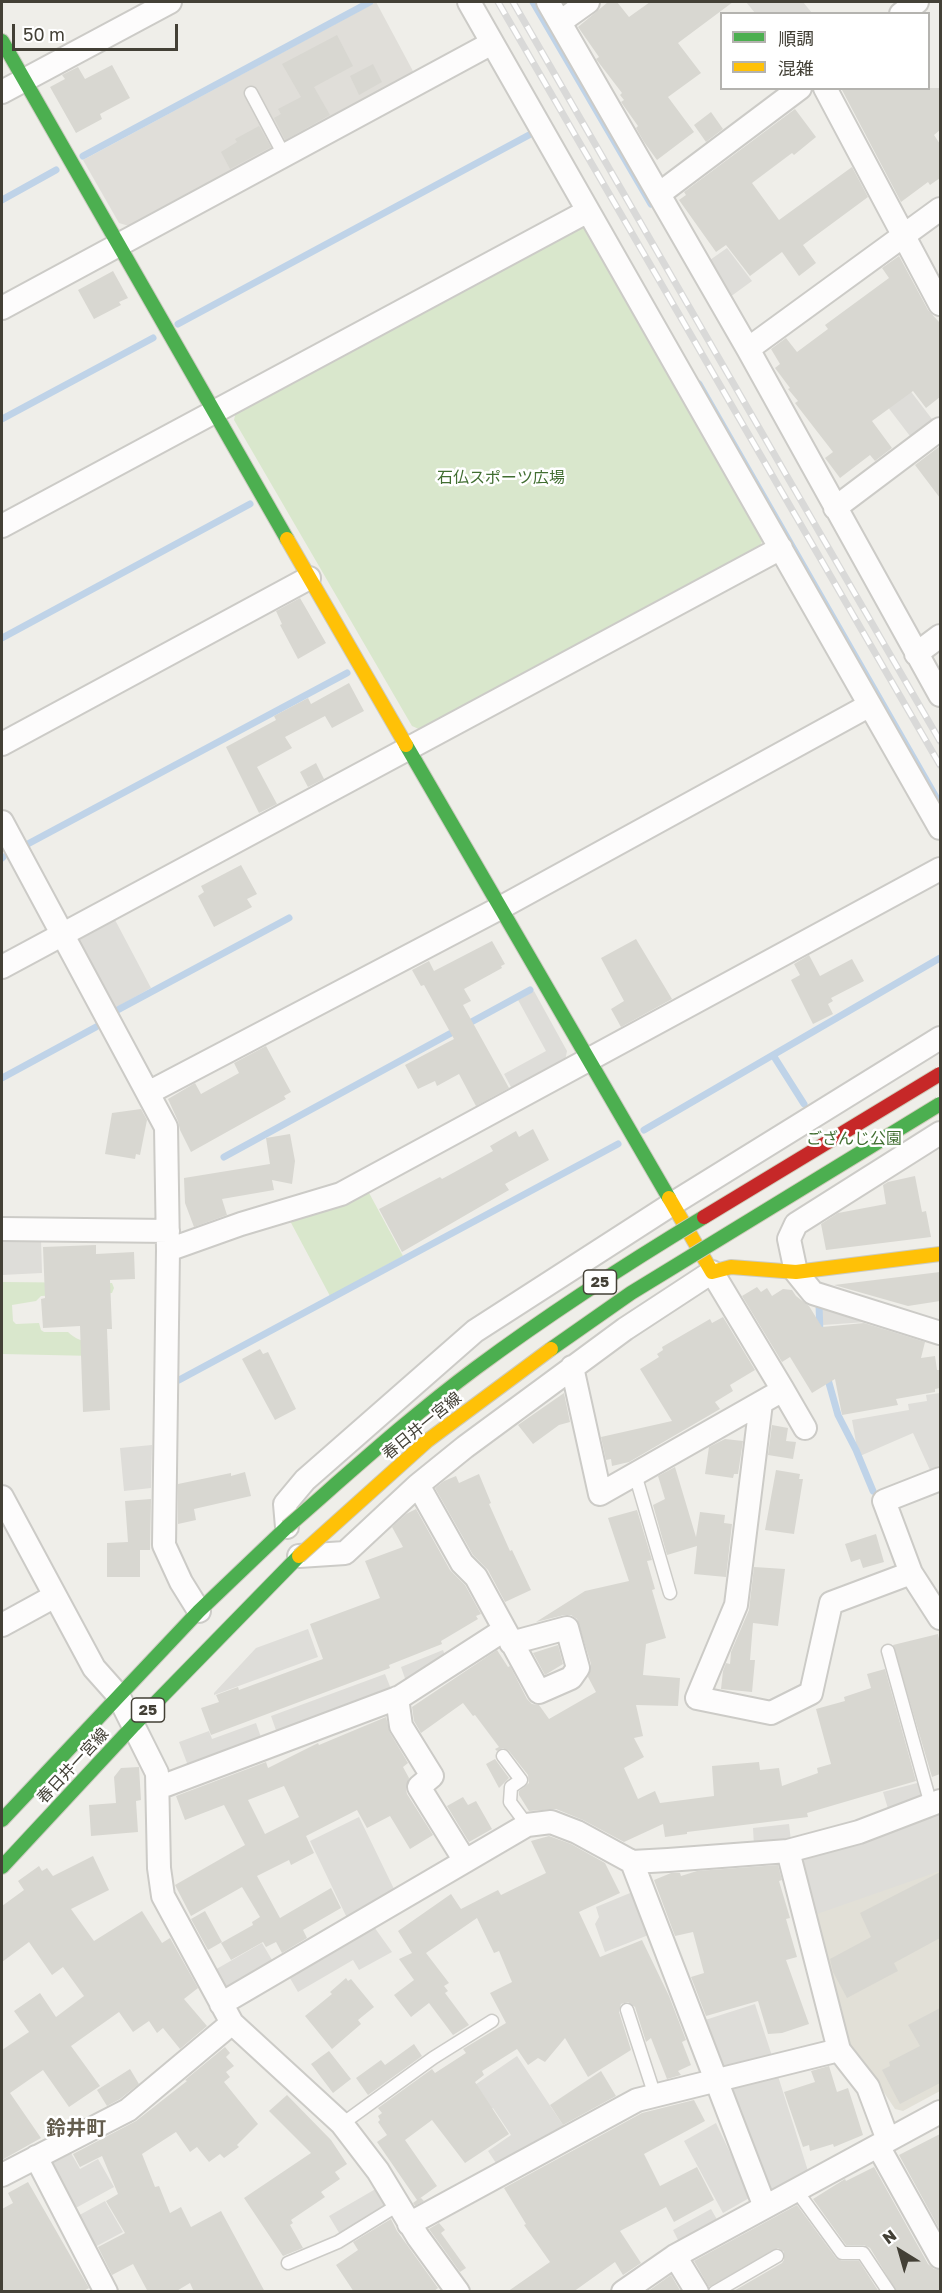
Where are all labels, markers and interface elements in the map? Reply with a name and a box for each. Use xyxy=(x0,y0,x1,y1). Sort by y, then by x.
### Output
scale bar xyxy=(15,12,182,50)
legend xyxy=(720,12,930,90)
text: 50 m xyxy=(23,23,65,45)
text: 順調 xyxy=(778,27,814,49)
text: 混雑 xyxy=(778,57,814,79)
park label: 石仏スポーツ広場 xyxy=(437,468,565,488)
park label: ござんじ公園 xyxy=(806,1129,902,1149)
road number: 25 xyxy=(584,1270,616,1294)
street label: 春日井一宮線 xyxy=(379,1388,465,1464)
road number: 25 xyxy=(132,1698,164,1722)
street label: 春日井一宮線 xyxy=(33,1724,113,1808)
district label: 鈴井町 xyxy=(46,2117,106,2141)
north arrow xyxy=(870,2221,930,2281)
text: N xyxy=(878,2225,900,2248)

